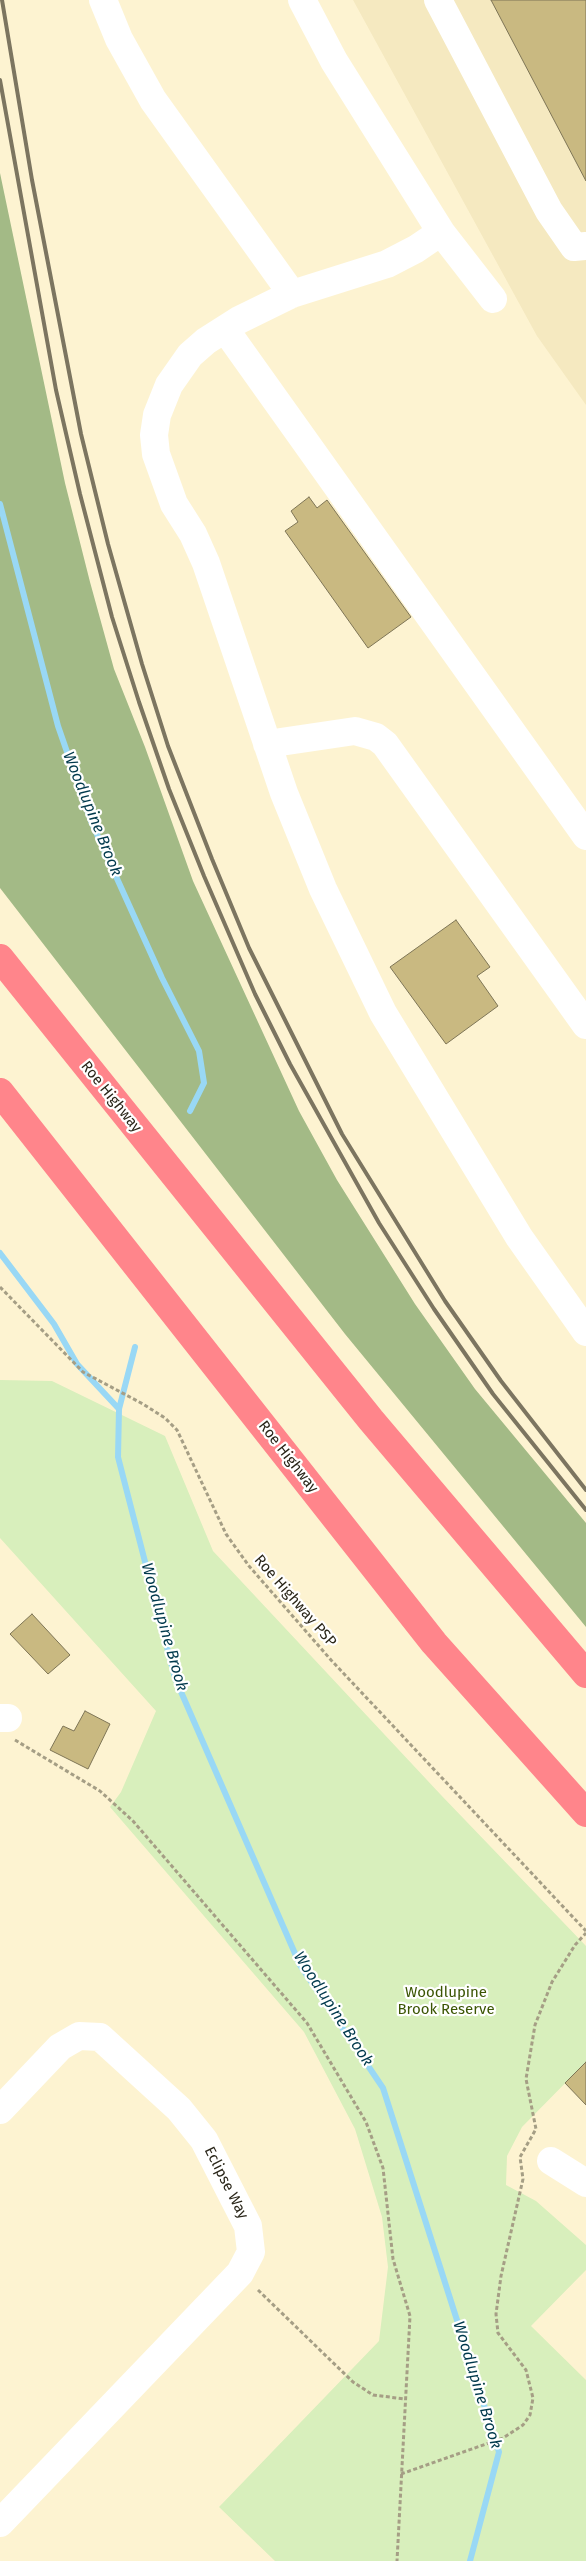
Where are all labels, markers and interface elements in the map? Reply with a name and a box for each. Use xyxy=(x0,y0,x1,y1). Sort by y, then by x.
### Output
water label: Woodlupine Brook xyxy=(58,749,126,879)
street label: Roe Highway xyxy=(77,1058,145,1136)
street label: Roe Highway xyxy=(254,1417,322,1497)
street label: Roe Highway PSP xyxy=(250,1551,340,1651)
water label: Woodlupine Brook xyxy=(137,1561,191,1693)
water label: Woodlupine Brook xyxy=(289,1948,377,2070)
park label: Woodlupine Brook Reserve xyxy=(397,1984,495,2019)
street label: Eclipse Way xyxy=(200,2144,252,2222)
water label: Woodlupine Brook xyxy=(448,2319,506,2451)

